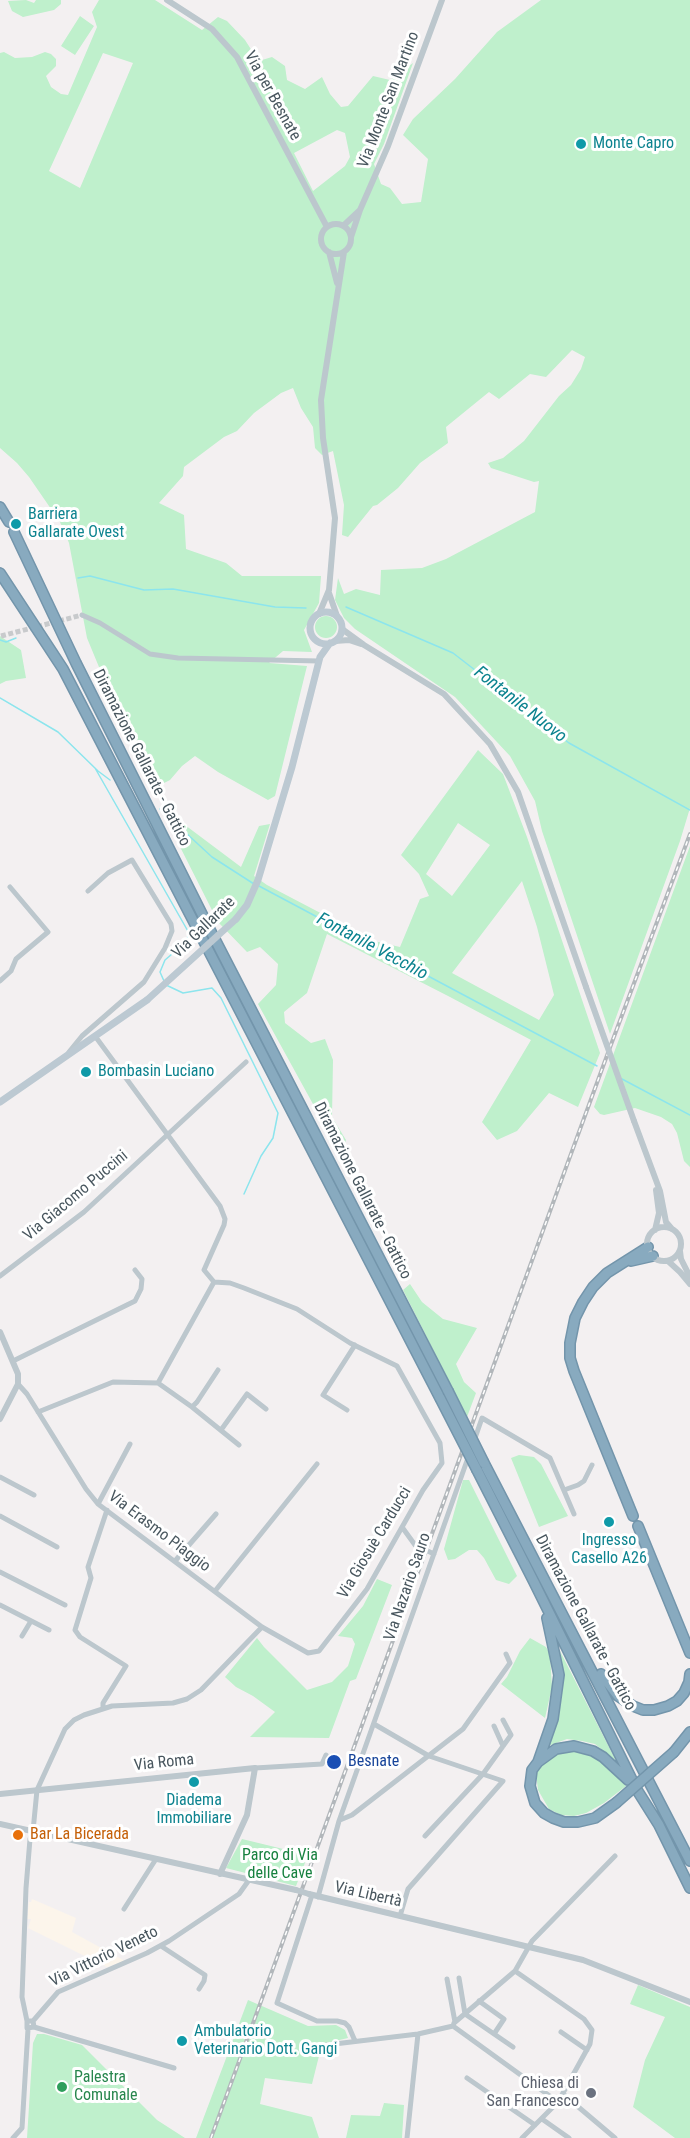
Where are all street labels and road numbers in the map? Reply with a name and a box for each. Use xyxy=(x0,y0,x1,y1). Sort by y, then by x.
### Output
street label: Via Monte San Martino xyxy=(354,29,424,171)
street label: Via per Besnate xyxy=(240,48,304,144)
street label: Diramazione Gallarate - Gattico xyxy=(88,666,194,850)
street label: Via Gallarate xyxy=(168,893,240,963)
street label: Diramazione Gallarate - Gattico xyxy=(309,1099,415,1283)
street label: Via Giacomo Puccini xyxy=(20,1147,132,1245)
street label: Via Giosuè Carducci xyxy=(334,1484,416,1602)
street label: Via Erasmo Piaggio xyxy=(104,1487,214,1577)
street label: Via Nazario Sauro xyxy=(381,1530,435,1644)
street label: Diramazione Gallarate - Gattico xyxy=(531,1532,639,1714)
street label: Via Roma xyxy=(133,1750,195,1776)
street label: Via Libertà xyxy=(333,1878,403,1912)
street label: Via Vittorio Veneto xyxy=(47,1922,161,1992)

